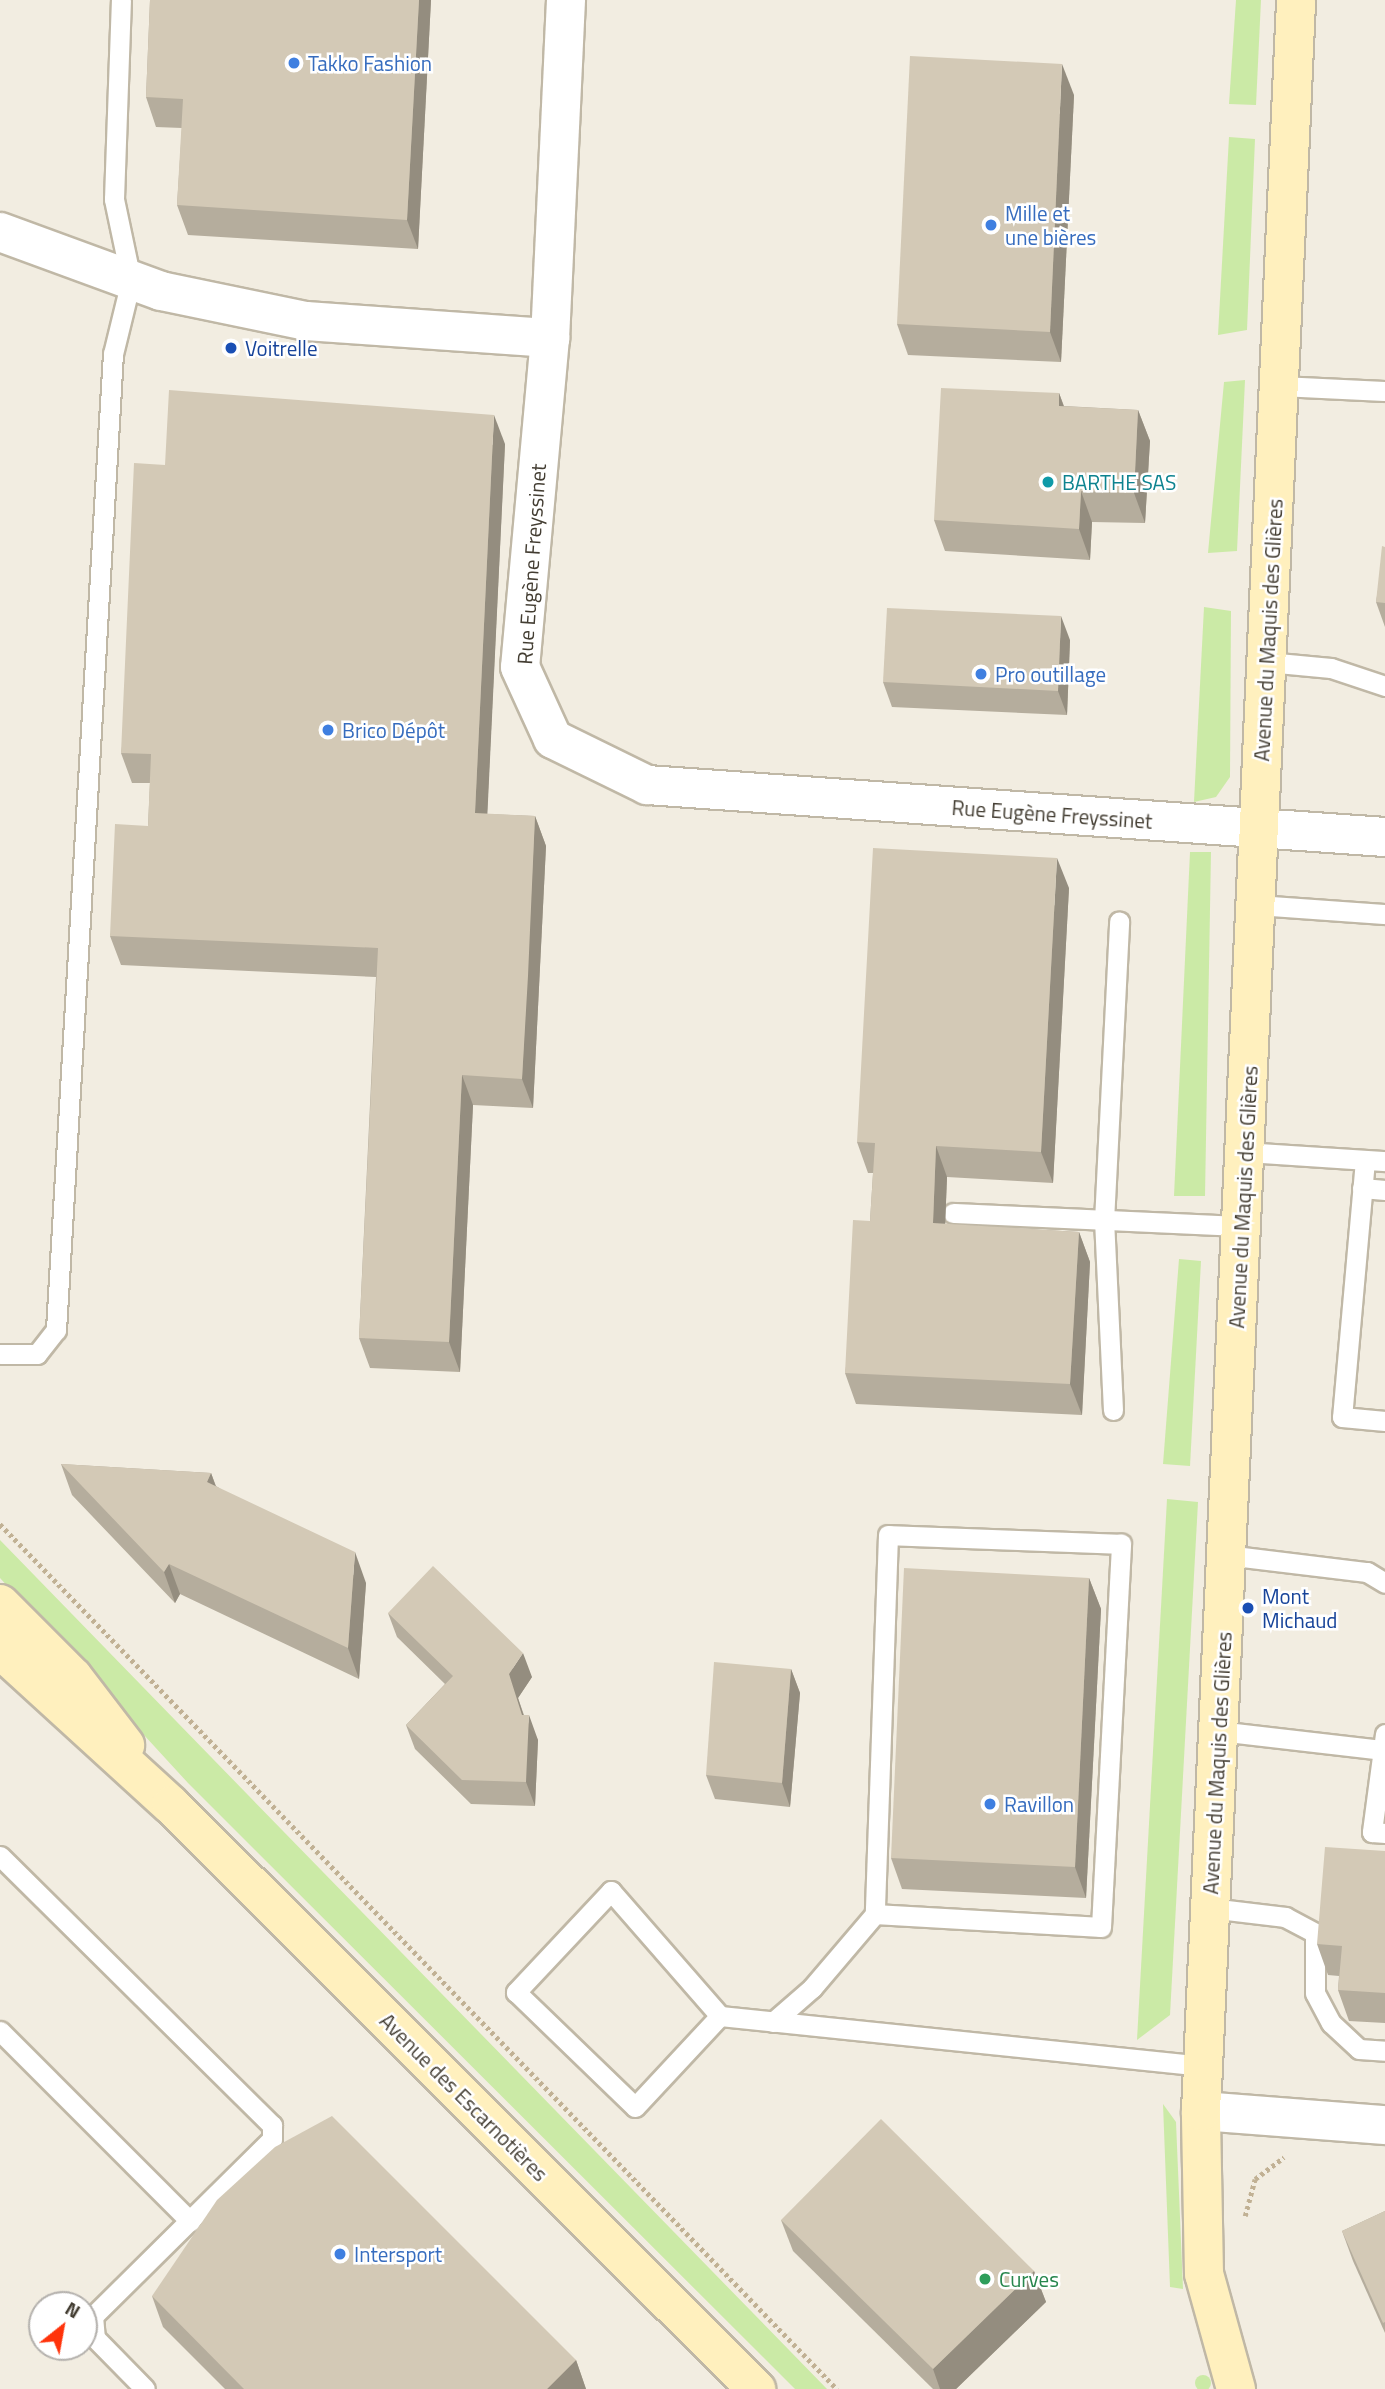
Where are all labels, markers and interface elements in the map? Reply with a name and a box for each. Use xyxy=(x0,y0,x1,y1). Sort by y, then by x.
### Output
place label: Takko Fashion xyxy=(308,50,432,76)
marker: Takko Fashion xyxy=(286,55,302,71)
place label: Mille et une bières xyxy=(1005,200,1096,250)
marker: Mille et une bières xyxy=(983,217,999,233)
place label: Voitrelle xyxy=(245,335,318,361)
marker: Voitrelle xyxy=(223,340,239,356)
street label: Rue Eugène Freyssinet xyxy=(511,463,551,665)
place label: BARTHE SAS xyxy=(1062,469,1176,495)
marker: BARTHE SAS xyxy=(1040,474,1056,490)
street label: Avenue du Maquis des Glières xyxy=(1249,498,1287,762)
place label: Pro outillage xyxy=(995,661,1106,687)
marker: Pro outillage xyxy=(973,666,989,682)
place label: Brico Dépôt xyxy=(342,717,445,743)
marker: Brico Dépôt xyxy=(320,722,336,738)
street label: Rue Eugène Freyssinet xyxy=(951,794,1153,834)
street label: Avenue du Maquis des Glières xyxy=(1224,1065,1262,1329)
place label: Mont Michaud xyxy=(1262,1583,1337,1633)
marker: Mont Michaud xyxy=(1240,1600,1256,1616)
street label: Avenue du Maquis des Glières xyxy=(1198,1631,1236,1895)
place label: Ravillon xyxy=(1004,1791,1074,1817)
marker: Ravillon xyxy=(982,1796,998,1812)
street label: Avenue des Escarnotières xyxy=(375,2008,553,2186)
place label: Intersport xyxy=(354,2241,442,2267)
marker: Intersport xyxy=(332,2246,348,2262)
place label: Curves xyxy=(999,2266,1059,2292)
marker: Curves xyxy=(977,2271,993,2287)
north arrow xyxy=(28,2291,98,2361)
text: N xyxy=(60,2293,86,2325)

